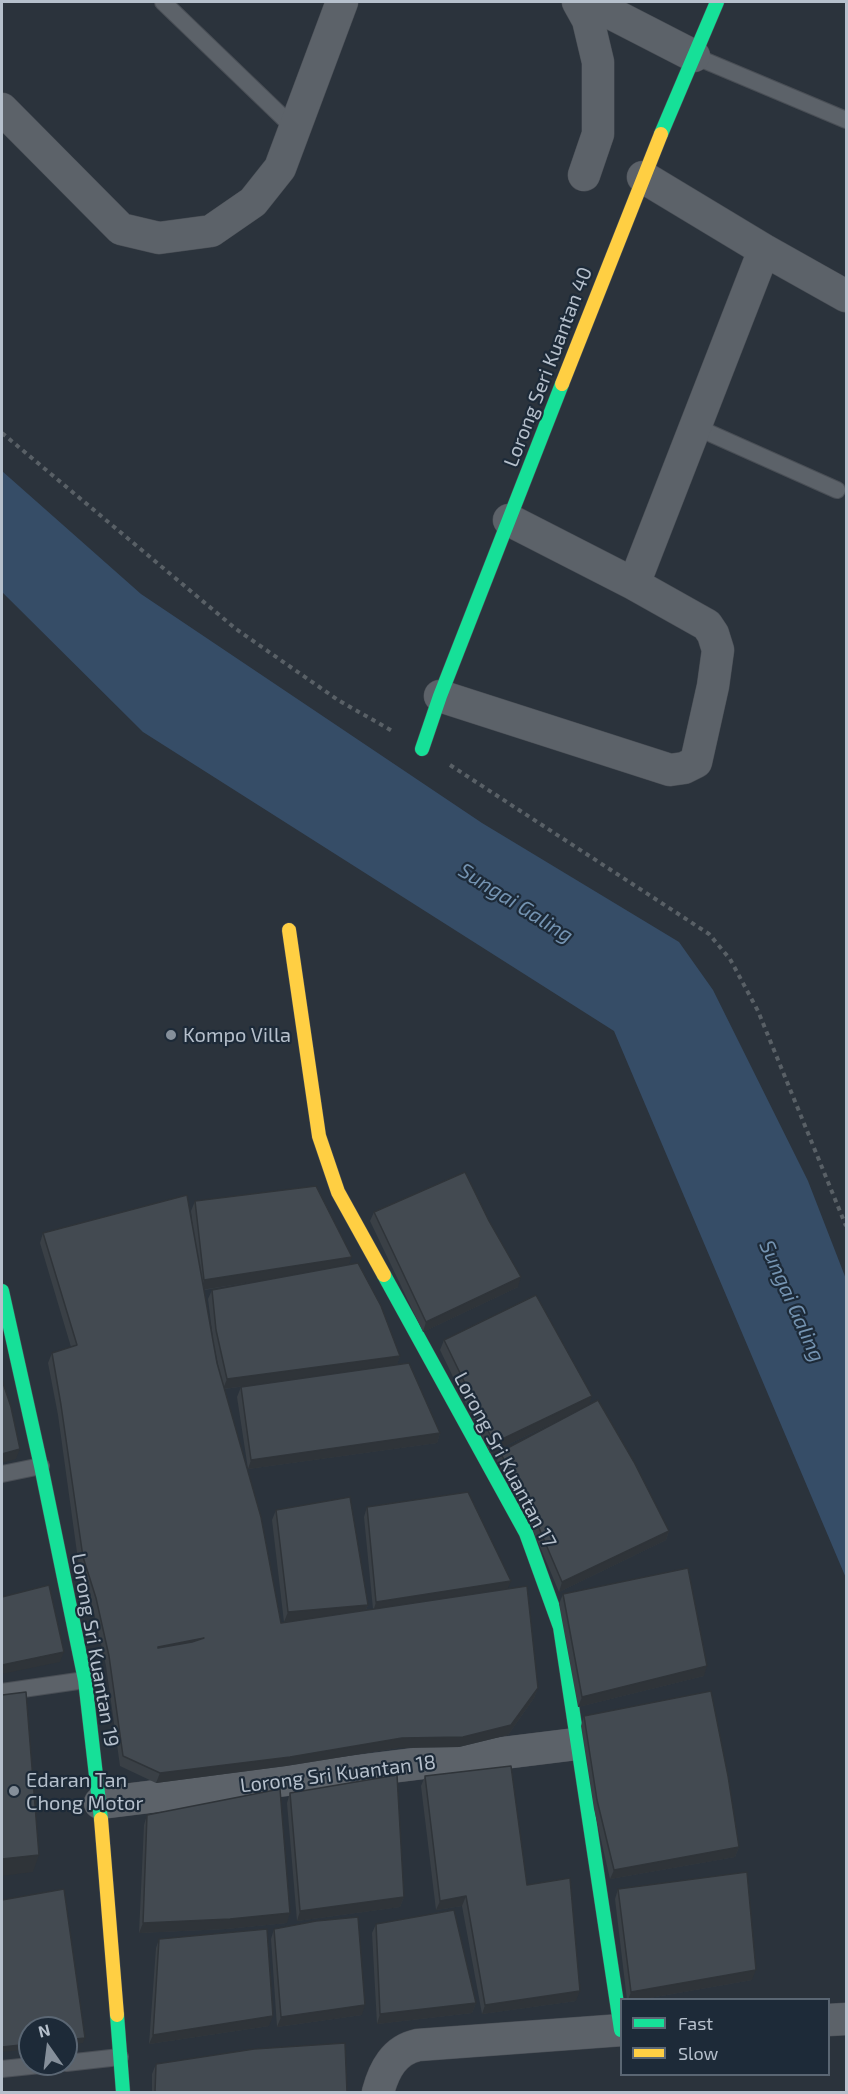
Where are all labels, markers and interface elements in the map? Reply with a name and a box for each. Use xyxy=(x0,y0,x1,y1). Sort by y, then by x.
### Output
street label: Lorong Seri Kuantan 40 xyxy=(499,264,597,470)
water label: Sungai Galing xyxy=(454,858,578,948)
place label: Kompo Villa xyxy=(183,1023,291,1047)
marker: Kompo Villa xyxy=(164,1028,178,1042)
water label: Sungai Galing xyxy=(754,1236,830,1366)
street label: Lorong Sri Kuantan 17 xyxy=(449,1368,561,1552)
street label: Lorong Sri Kuantan 19 xyxy=(66,1551,124,1749)
street label: Lorong Sri Kuantan 18 xyxy=(239,1750,437,1798)
place label: Edaran Tan Chong Motor xyxy=(26,1768,143,1815)
marker: Edaran Tan Chong Motor xyxy=(7,1784,21,1798)
legend xyxy=(620,1998,830,2076)
text: Fast xyxy=(678,2012,713,2034)
north arrow xyxy=(18,2016,78,2076)
text: N xyxy=(36,2019,52,2041)
text: Slow xyxy=(678,2042,718,2064)

